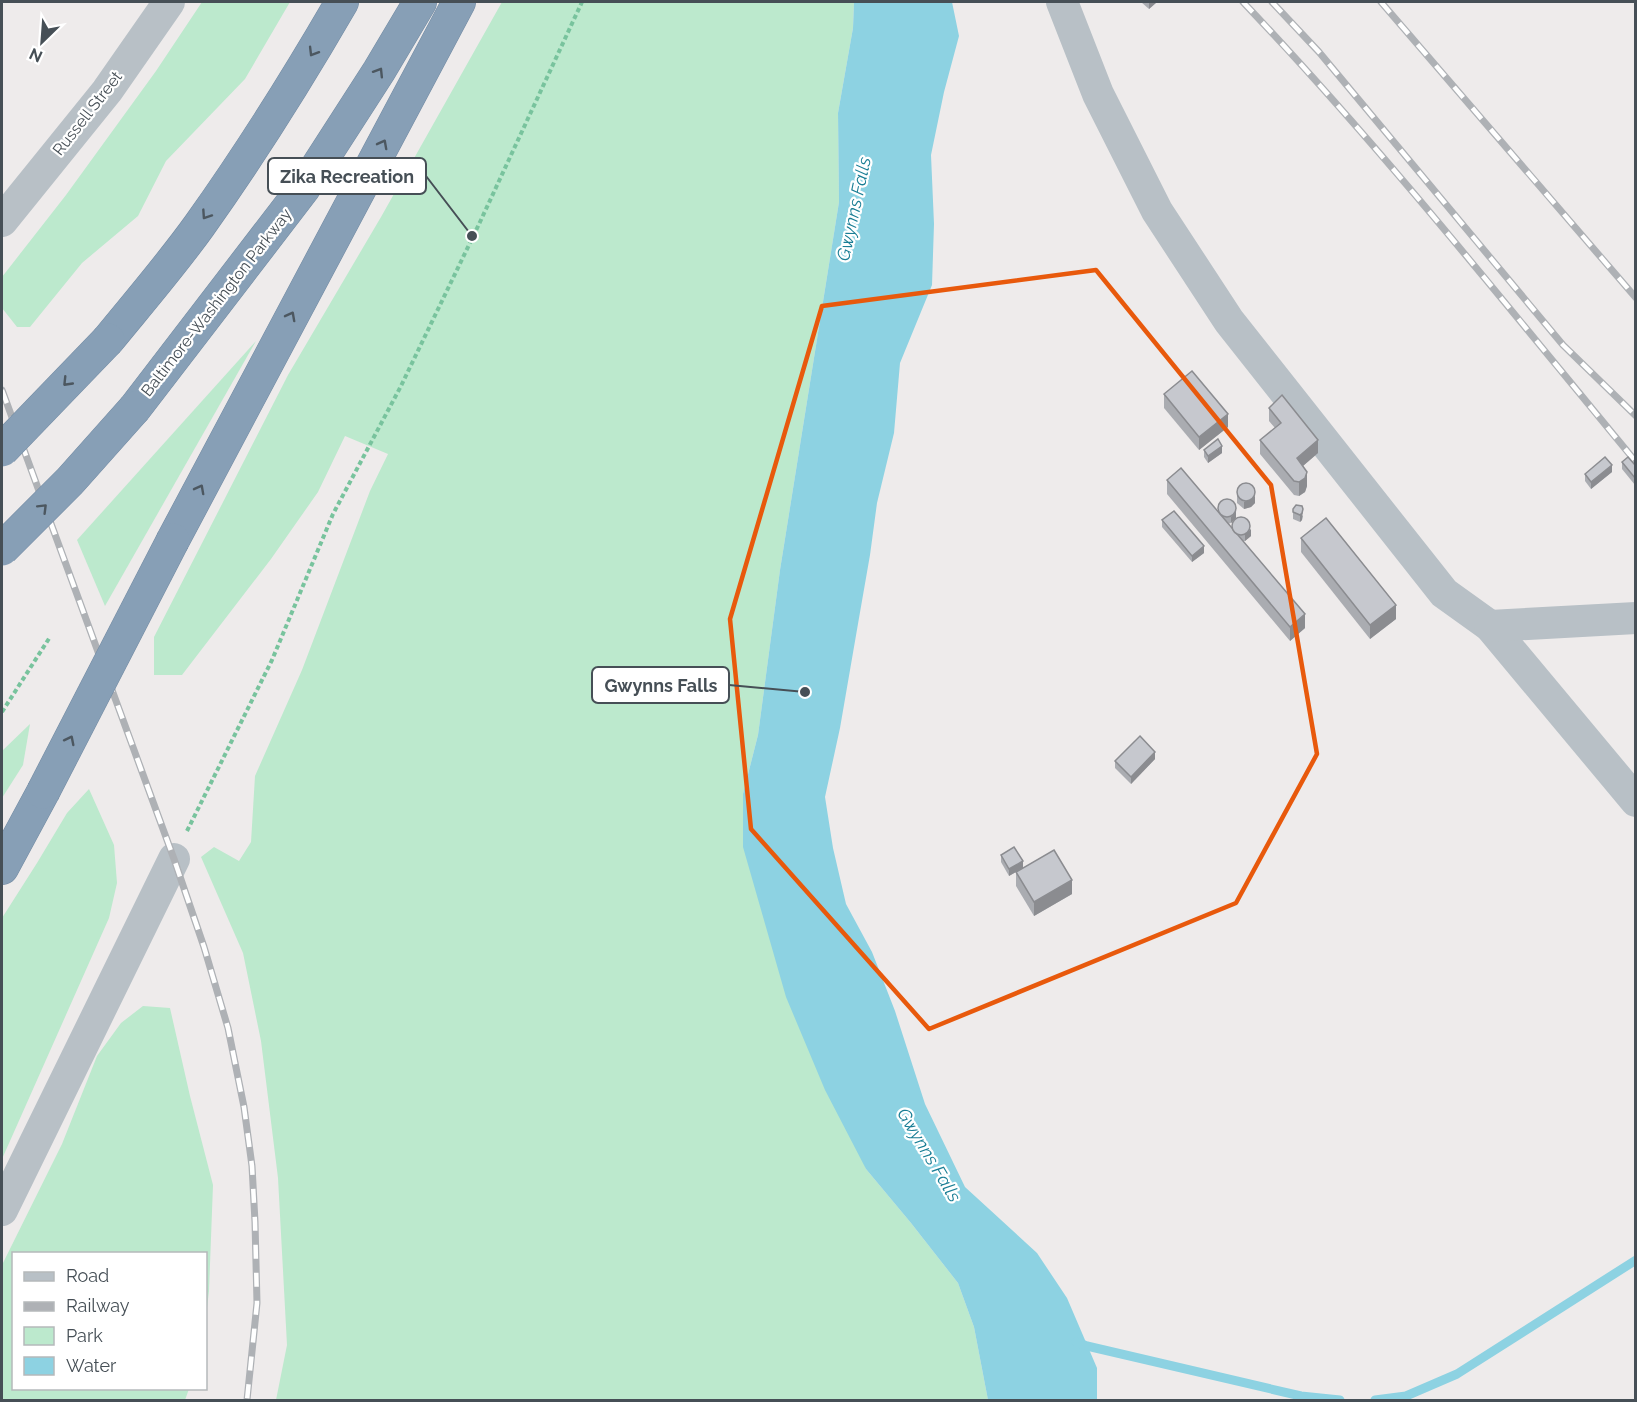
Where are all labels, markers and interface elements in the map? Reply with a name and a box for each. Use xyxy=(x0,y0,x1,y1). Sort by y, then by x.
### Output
north arrow xyxy=(12,12,72,72)
text: N xyxy=(26,44,45,66)
one-way arrow xyxy=(308,46,320,56)
street label: Russell Street xyxy=(49,67,126,159)
one-way arrow xyxy=(371,68,383,78)
one-way arrow xyxy=(375,139,387,150)
water label: Gwynns Falls xyxy=(832,154,875,263)
callout: Zika Recreation xyxy=(268,158,426,194)
text: Zika Recreation xyxy=(280,166,414,187)
street label: Baltimore-Washington Parkway xyxy=(137,204,296,400)
one-way arrow xyxy=(202,209,213,220)
one-way arrow xyxy=(284,312,296,323)
one-way arrow xyxy=(63,375,74,386)
one-way arrow xyxy=(193,484,204,495)
one-way arrow xyxy=(36,504,47,514)
callout: Gwynns Falls xyxy=(592,667,729,703)
text: Gwynns Falls xyxy=(604,675,718,696)
one-way arrow xyxy=(62,735,74,746)
water label: Gwynns Falls xyxy=(893,1104,966,1206)
legend xyxy=(12,1252,207,1390)
text: Road xyxy=(66,1265,109,1286)
text: Railway xyxy=(66,1295,130,1316)
text: Park xyxy=(66,1325,103,1346)
text: Water xyxy=(66,1355,117,1376)

